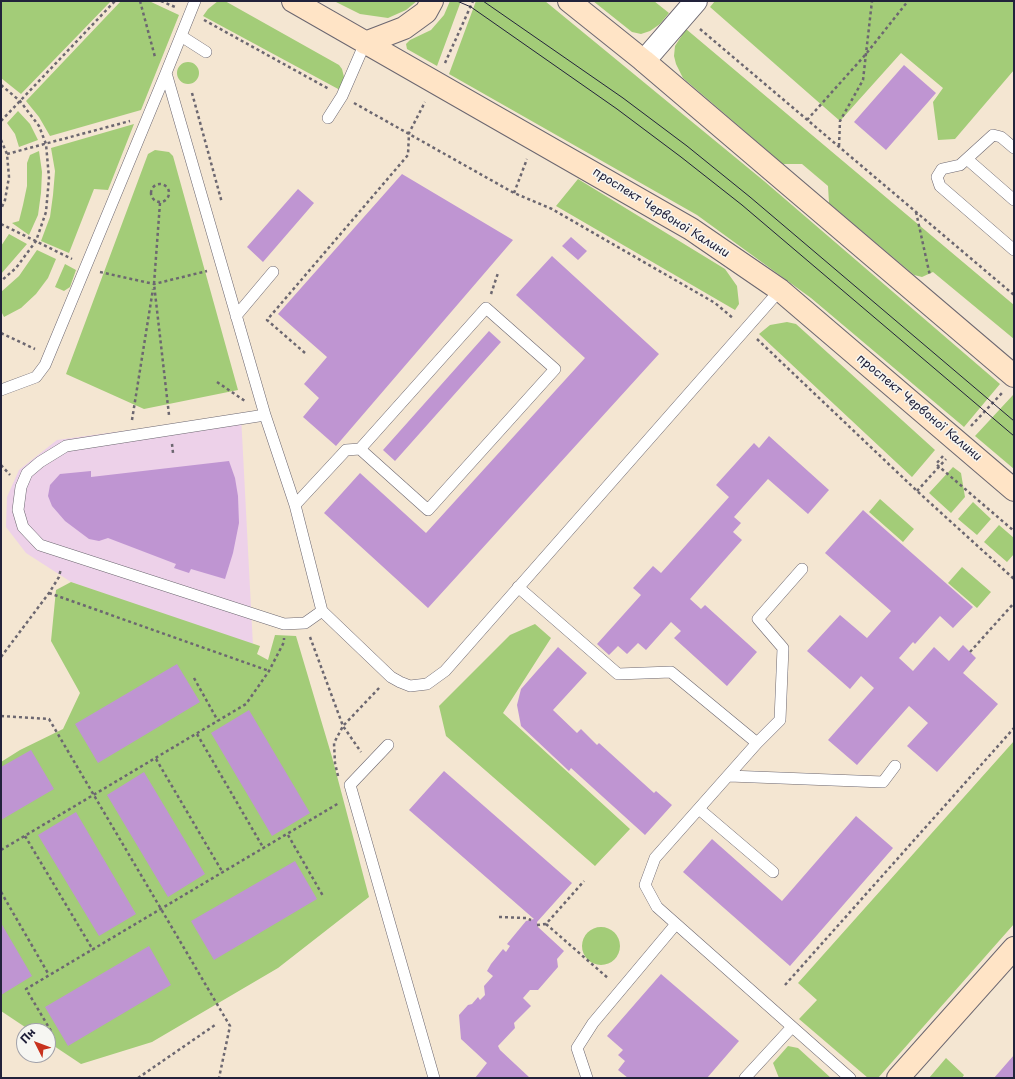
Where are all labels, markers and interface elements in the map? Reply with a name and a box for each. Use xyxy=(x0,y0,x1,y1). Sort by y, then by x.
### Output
street label: проспект Червоної Калини xyxy=(590,165,732,261)
street label: проспект Червоної Калини xyxy=(854,351,984,465)
north arrow xyxy=(16,1023,56,1063)
text: Пн xyxy=(16,1024,39,1047)

